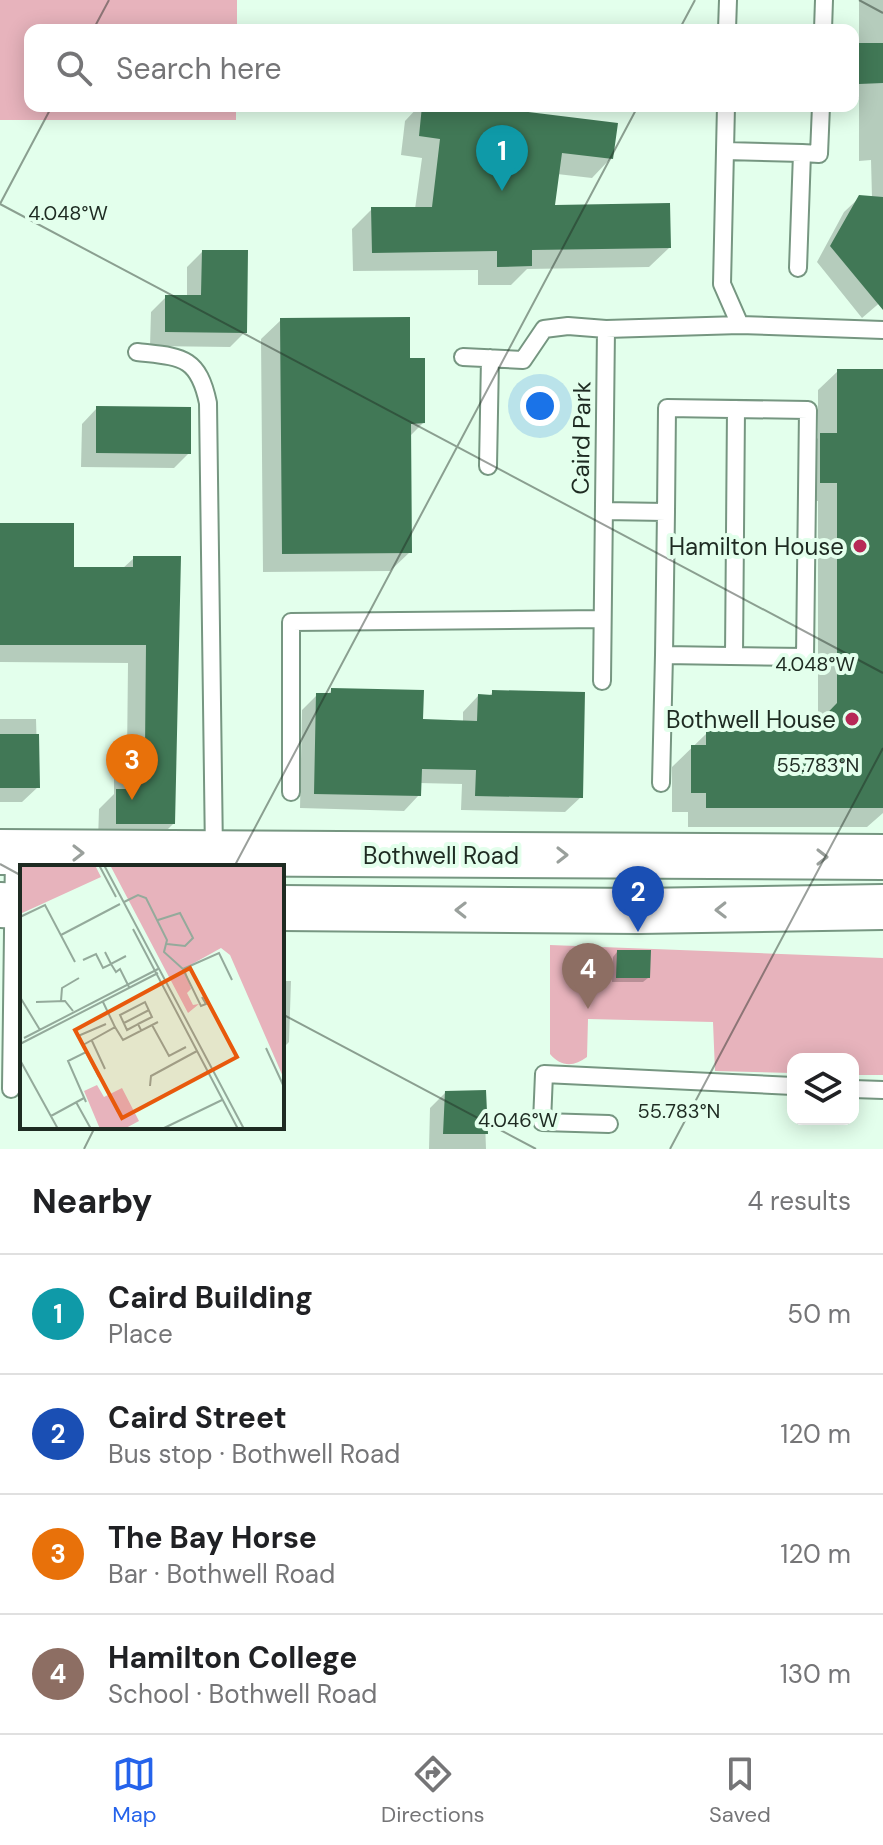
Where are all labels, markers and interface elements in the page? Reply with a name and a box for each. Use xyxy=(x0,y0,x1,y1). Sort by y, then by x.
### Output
search box xyxy=(24,24,859,112)
icon: search xyxy=(52,46,96,90)
text: Search here xyxy=(116,49,282,88)
pin: 1 xyxy=(476,125,528,191)
text: 4.048°W xyxy=(28,200,108,226)
street label: Caird Park xyxy=(565,381,597,495)
your location xyxy=(520,386,560,426)
place label: Hamilton House xyxy=(669,531,844,562)
marker: Hamilton House xyxy=(851,537,869,555)
text: 4.048°W xyxy=(775,651,855,677)
place label: Bothwell House xyxy=(666,704,836,735)
marker: Bothwell House xyxy=(843,710,861,728)
pin: 3 xyxy=(106,734,158,800)
text: 55.783°N xyxy=(777,752,859,778)
street label: Bothwell Road xyxy=(363,840,519,871)
one-way arrow xyxy=(72,844,85,862)
one-way arrow xyxy=(556,847,569,864)
one-way arrow xyxy=(816,848,829,866)
inset map xyxy=(20,865,284,1129)
pin: 2 xyxy=(612,866,664,932)
one-way arrow xyxy=(454,901,467,918)
one-way arrow xyxy=(714,901,727,919)
pin: 4 xyxy=(562,943,614,1009)
map controls xyxy=(787,1053,859,1125)
button: layers xyxy=(787,1053,859,1125)
text: 55.783°N xyxy=(638,1098,720,1124)
text: 4.046°W xyxy=(478,1107,558,1133)
text: Nearby xyxy=(32,1179,152,1224)
text: 4 results xyxy=(747,1184,851,1218)
text: Caird Building xyxy=(108,1278,313,1317)
text: 1 xyxy=(53,1297,63,1331)
text: 50 m xyxy=(787,1297,851,1331)
text: Place xyxy=(108,1317,173,1351)
text: Caird Street xyxy=(108,1398,287,1437)
text: 2 xyxy=(50,1417,66,1451)
text: 120 m xyxy=(780,1417,851,1451)
text: Bus stop · Bothwell Road xyxy=(108,1437,400,1471)
text: The Bay Horse xyxy=(108,1518,317,1557)
text: 3 xyxy=(50,1537,66,1571)
text: 120 m xyxy=(780,1537,851,1571)
text: Bar · Bothwell Road xyxy=(108,1557,335,1591)
text: Hamilton College xyxy=(108,1638,357,1677)
text: 4 xyxy=(50,1657,66,1691)
text: 130 m xyxy=(780,1657,851,1691)
text: School · Bothwell Road xyxy=(108,1677,377,1711)
tab: Map xyxy=(112,1752,157,1829)
tab: Directions xyxy=(381,1752,485,1829)
tab: Saved xyxy=(709,1752,771,1829)

